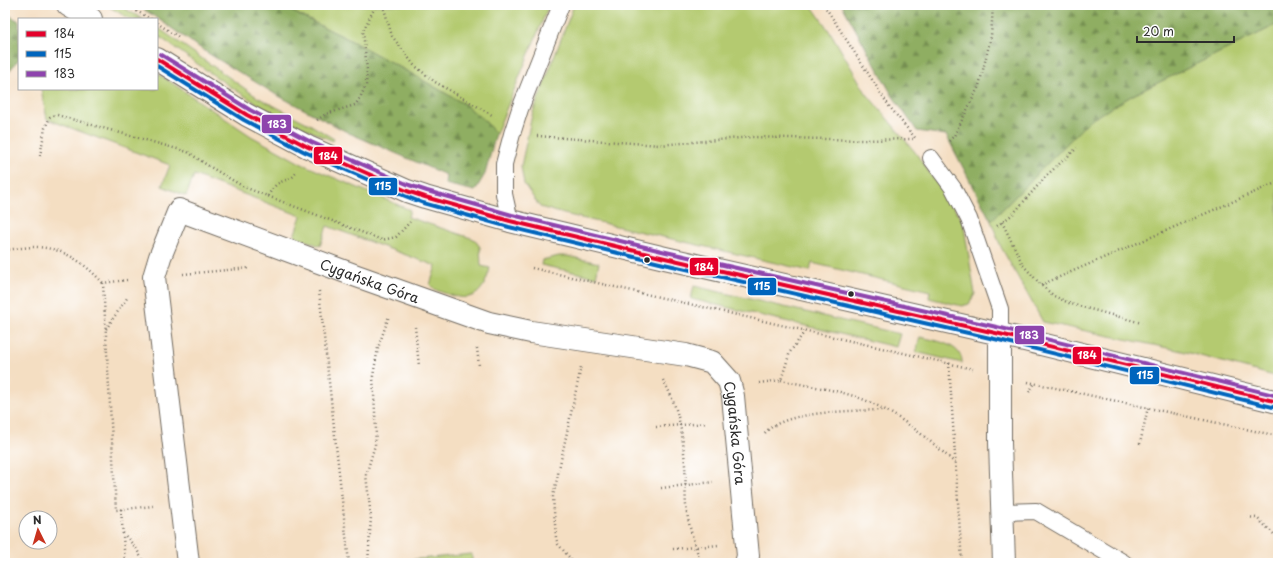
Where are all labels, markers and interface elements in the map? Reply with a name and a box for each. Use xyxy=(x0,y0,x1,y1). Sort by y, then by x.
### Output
legend xyxy=(18,18,158,90)
scale bar xyxy=(1137,18,1234,44)
text: 20 m xyxy=(1143,22,1174,40)
text: 184 xyxy=(54,24,75,42)
text: 115 xyxy=(54,44,72,62)
text: 183 xyxy=(54,64,75,82)
line badge: 183 xyxy=(261,114,292,134)
text: 183 xyxy=(267,115,287,132)
line badge: 184 xyxy=(313,146,343,165)
text: 184 xyxy=(318,147,338,164)
line badge: 115 xyxy=(368,177,398,196)
text: 115 xyxy=(375,177,392,194)
street label: Cygańska Góra xyxy=(317,253,423,308)
unlabelled marker xyxy=(642,255,652,265)
line badge: 184 xyxy=(689,257,719,276)
text: 184 xyxy=(694,258,714,275)
line badge: 115 xyxy=(747,277,777,296)
text: 115 xyxy=(754,277,771,294)
unlabelled marker xyxy=(846,289,856,299)
line badge: 183 xyxy=(1014,325,1045,345)
text: 183 xyxy=(1019,326,1039,343)
line badge: 184 xyxy=(1072,346,1102,365)
text: 184 xyxy=(1077,346,1097,363)
line badge: 115 xyxy=(1129,366,1160,385)
text: 115 xyxy=(1137,366,1154,383)
street label: Cygańska Góra xyxy=(719,379,752,486)
north arrow xyxy=(18,510,58,550)
text: N xyxy=(32,511,42,528)

